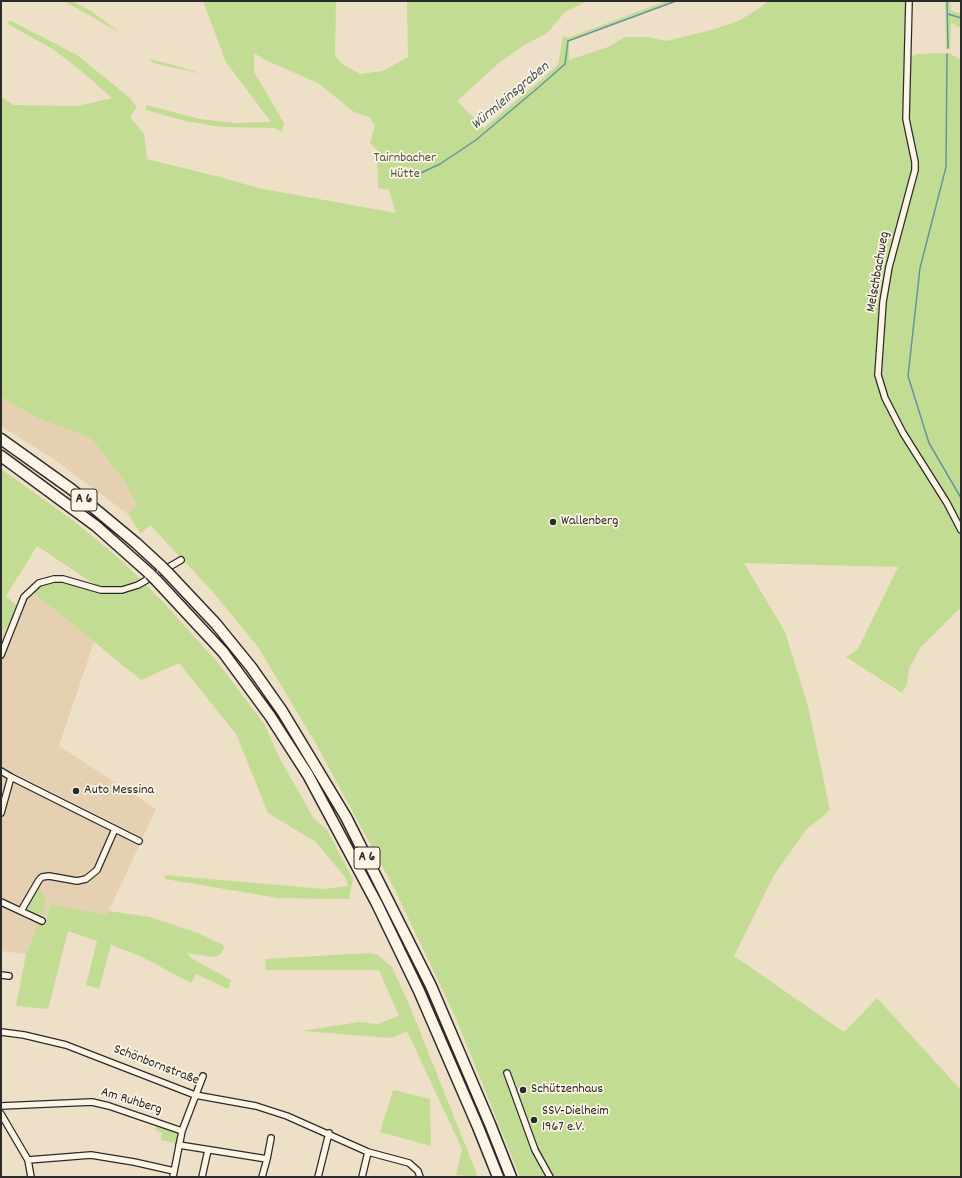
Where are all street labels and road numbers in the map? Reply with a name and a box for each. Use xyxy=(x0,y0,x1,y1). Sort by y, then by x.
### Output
street label: Melschbachweg xyxy=(864,230,894,314)
road number: A 6 xyxy=(71,489,97,511)
road number: A 6 xyxy=(354,847,380,869)
street label: Schönbornstraße xyxy=(111,1042,201,1090)
street label: Am Ruhberg xyxy=(98,1085,164,1119)

